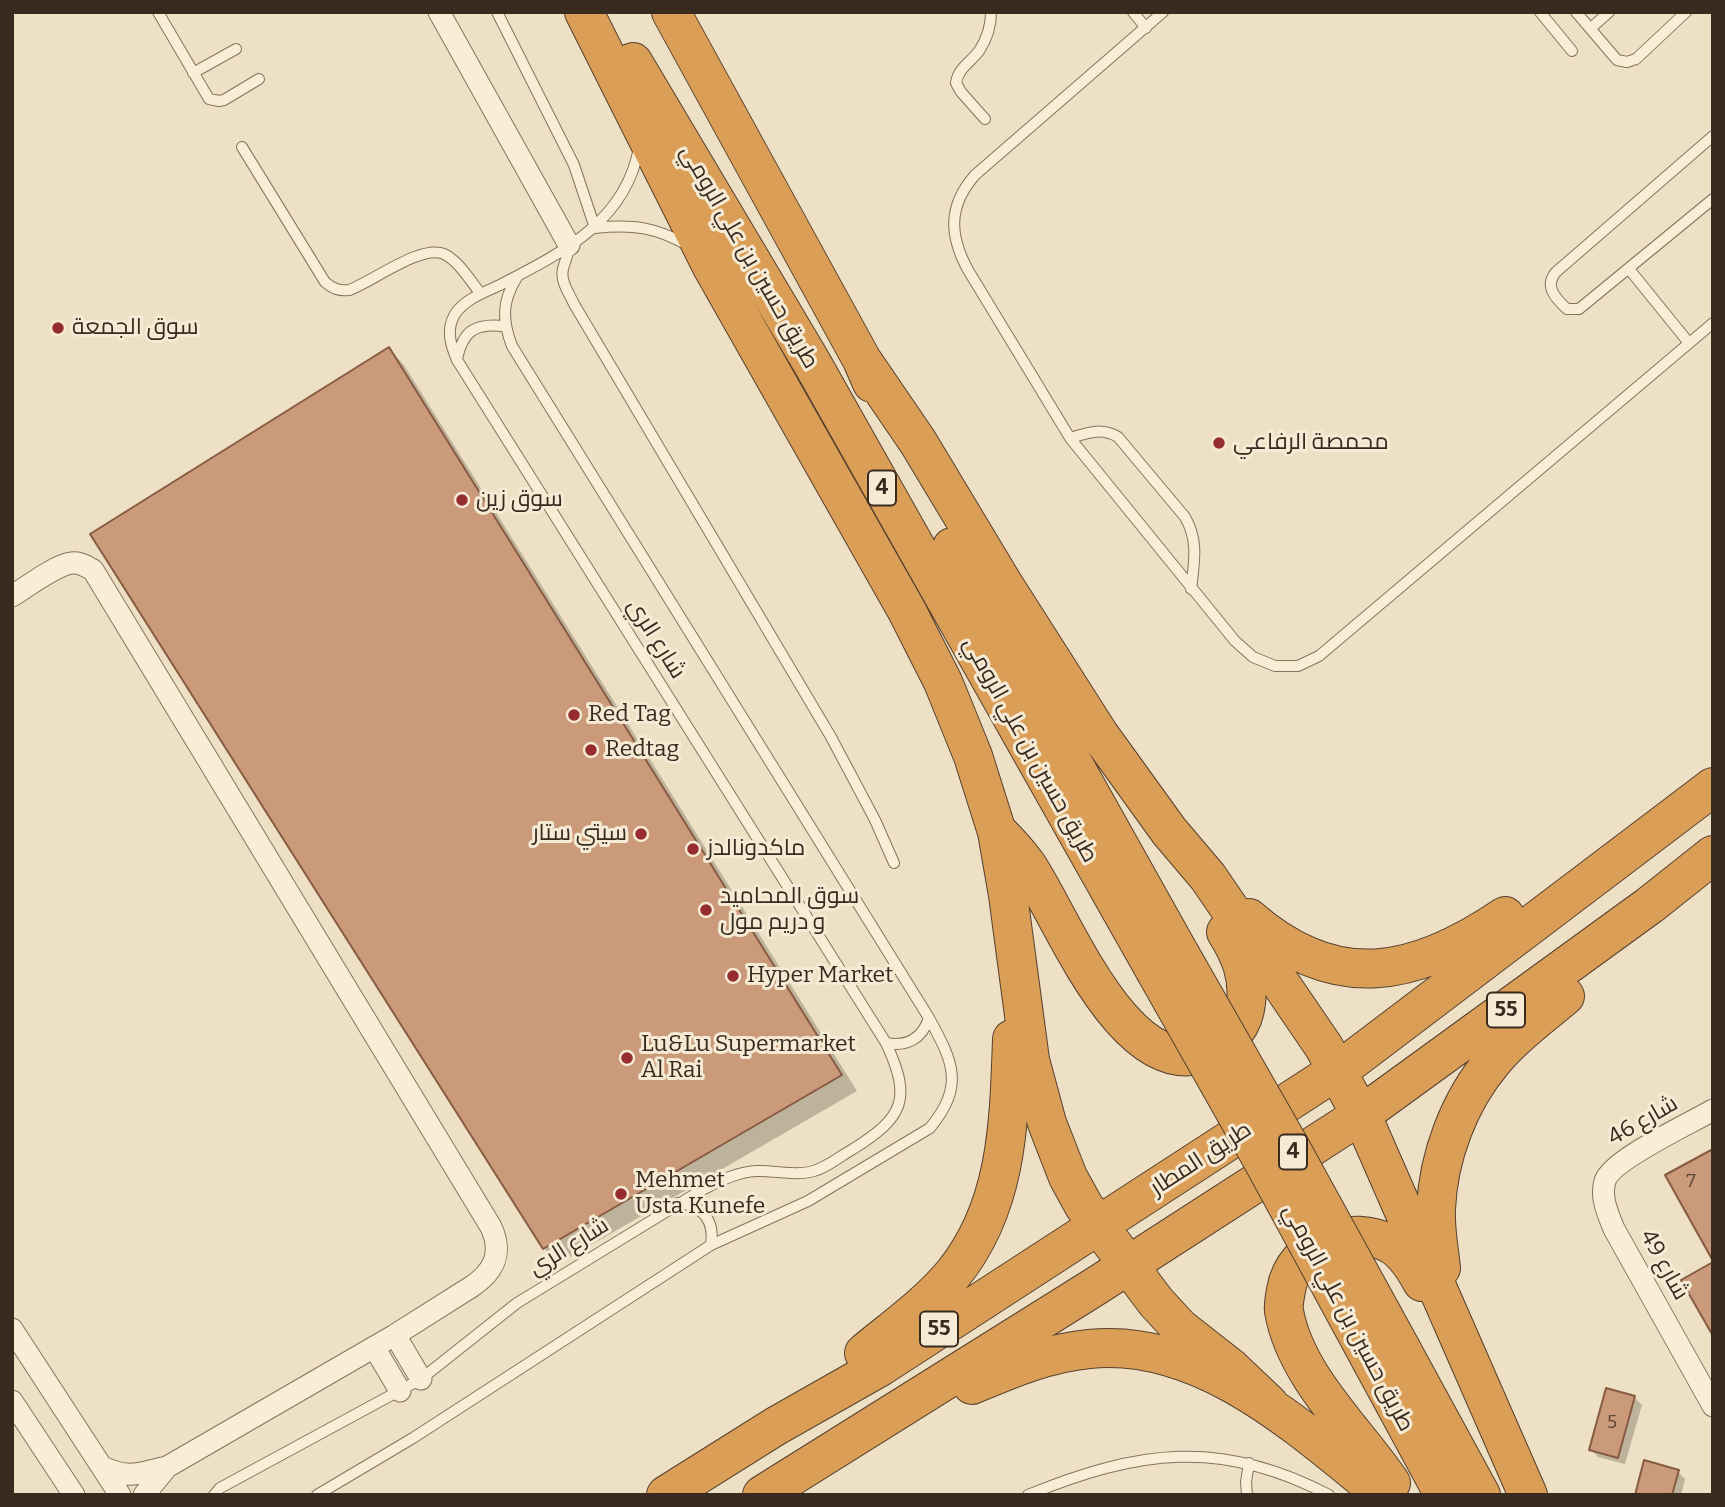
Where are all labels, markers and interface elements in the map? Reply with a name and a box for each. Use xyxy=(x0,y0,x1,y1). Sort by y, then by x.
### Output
street label: طريق حسين بن علي الرومي xyxy=(674,140,824,374)
place label: سوق الجمعة xyxy=(72,314,199,342)
marker: سوق الجمعة xyxy=(50,320,66,336)
place label: محمصة الرفاعي xyxy=(1233,429,1389,457)
marker: محمصة الرفاعي xyxy=(1211,435,1227,451)
road number: 4 xyxy=(868,470,896,505)
place label: سوق زين xyxy=(476,486,563,514)
marker: سوق زين xyxy=(454,492,470,508)
street label: شارع الري xyxy=(621,594,691,684)
street label: طريق حسين بن علي الرومي xyxy=(957,632,1103,868)
place label: Red Tag xyxy=(588,701,671,729)
marker: Red Tag xyxy=(566,707,582,723)
place label: Redtag xyxy=(605,736,679,764)
marker: Redtag xyxy=(583,742,599,758)
place label: سيتي ستار xyxy=(532,820,627,848)
marker: سيتي ستار xyxy=(633,826,649,842)
place label: ماكدونالدز xyxy=(707,835,805,863)
marker: ماكدونالدز xyxy=(685,841,701,857)
place label: سوق المحاميد و دريم مول xyxy=(720,883,859,937)
marker: سوق المحاميد و دريم مول xyxy=(698,902,714,918)
place label: Hyper Market xyxy=(747,962,893,990)
marker: Hyper Market xyxy=(725,968,741,984)
road number: 55 xyxy=(1487,992,1525,1028)
place label: Lu&Lu Supermarket Al Rai xyxy=(641,1031,856,1085)
marker: Lu&Lu Supermarket Al Rai xyxy=(619,1050,635,1066)
street label: شارع 46 xyxy=(1603,1090,1683,1152)
street label: طريق المطار xyxy=(1145,1116,1257,1202)
road number: 4 xyxy=(1279,1134,1307,1170)
place label: Mehmet Usta Kunefe xyxy=(635,1167,765,1221)
house number: 7 xyxy=(1686,1171,1696,1193)
marker: Mehmet Usta Kunefe xyxy=(613,1186,629,1202)
street label: طريق حسين بن علي الرومي xyxy=(1276,1200,1420,1436)
street label: شارع الري xyxy=(524,1212,614,1282)
street label: شارع 49 xyxy=(1633,1225,1695,1305)
road number: 55 xyxy=(920,1312,958,1346)
house number: 5 xyxy=(1607,1412,1617,1434)

